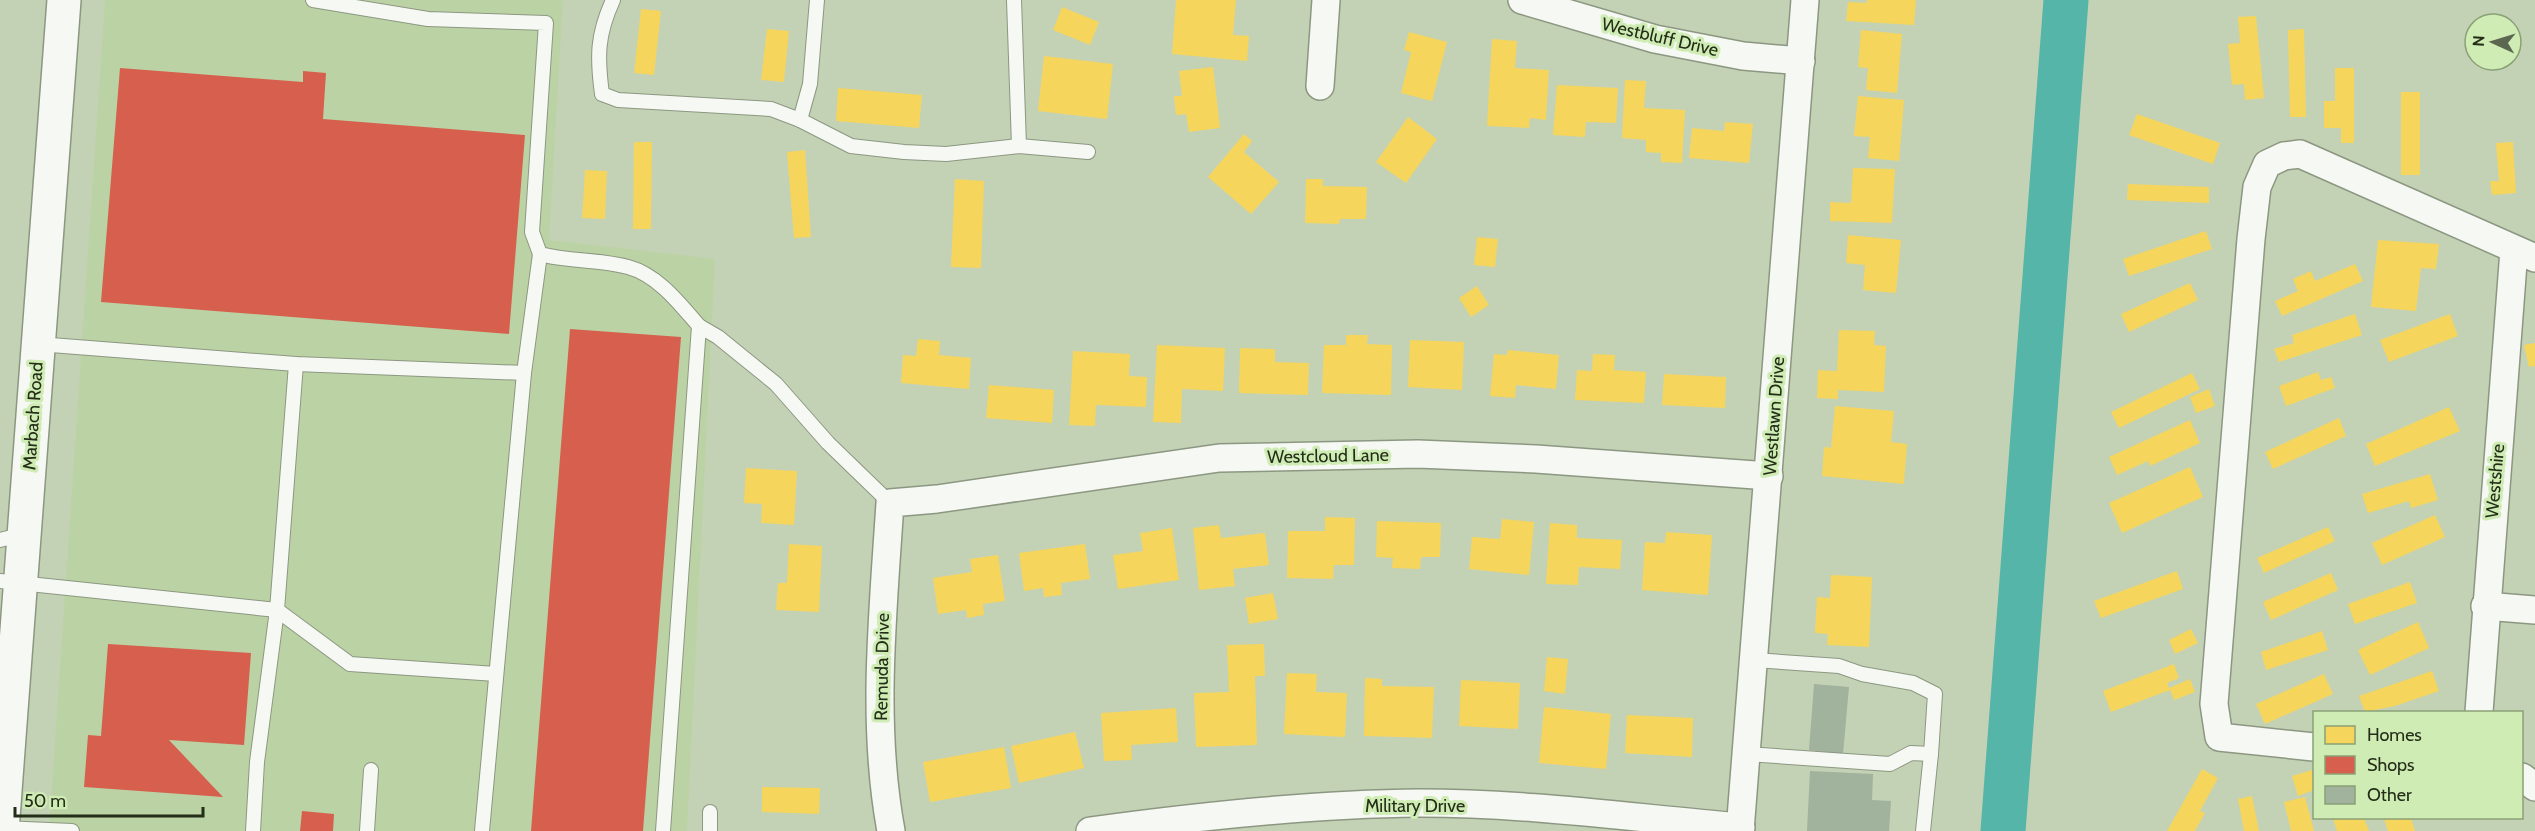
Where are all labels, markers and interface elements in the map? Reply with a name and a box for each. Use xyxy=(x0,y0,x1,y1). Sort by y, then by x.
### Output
north arrow xyxy=(2463,12,2523,72)
street label: Westbluff Drive xyxy=(1600,13,1720,61)
text: N xyxy=(2469,35,2488,47)
street label: Westlawn Drive xyxy=(1759,356,1789,476)
street label: Marbach Road xyxy=(18,361,48,471)
street label: Westshire xyxy=(2481,443,2509,519)
street label: Westcloud Lane xyxy=(1267,444,1389,468)
street label: Remuda Drive xyxy=(870,613,894,721)
legend xyxy=(2313,711,2523,819)
text: Homes xyxy=(2367,724,2422,746)
text: Shops xyxy=(2367,754,2415,776)
scale bar xyxy=(15,780,202,818)
text: Other xyxy=(2367,784,2412,806)
text: 50 m xyxy=(24,790,66,812)
street label: Military Drive xyxy=(1365,795,1465,817)

